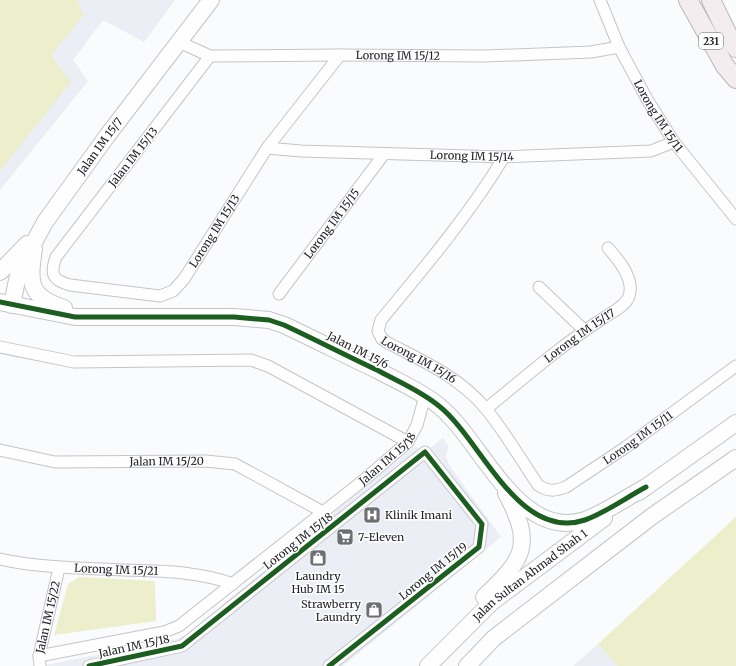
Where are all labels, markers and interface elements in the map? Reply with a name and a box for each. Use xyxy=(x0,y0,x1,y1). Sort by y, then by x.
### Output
road number: 231 xyxy=(699,33,723,49)
street label: Lorong IM 15/12 xyxy=(356,48,440,63)
street label: Lorong IM 15/11 xyxy=(631,77,686,155)
street label: Jalan IM 15/7 xyxy=(74,115,126,178)
street label: Jalan IM 15/13 xyxy=(105,124,161,190)
street label: Lorong IM 15/14 xyxy=(430,148,514,164)
street label: Lorong IM 15/15 xyxy=(301,186,363,261)
street label: Lorong IM 15/13 xyxy=(186,192,243,270)
street label: Lorong IM 15/17 xyxy=(541,306,617,365)
street label: Jalan IM 15/6 xyxy=(324,328,391,372)
street label: Lorong IM 15/16 xyxy=(378,333,459,387)
street label: Lorong IM 15/11 xyxy=(600,408,676,467)
street label: Jalan IM 15/18 xyxy=(355,430,419,489)
street label: Jalan IM 15/20 xyxy=(128,454,204,469)
hospital icon: Klinik Imani xyxy=(362,505,382,525)
place label: Klinik Imani xyxy=(385,508,452,522)
street label: Lorong IM 15/18 xyxy=(261,509,336,572)
street label: Jalan Sultan Ahmad Shah 1 xyxy=(469,526,590,625)
supermarket icon: 7-Eleven xyxy=(335,527,355,547)
place label: 7-Eleven xyxy=(358,530,405,544)
street label: Lorong IM 15/19 xyxy=(396,539,470,603)
shop icon: Laundry Hub IM 15 xyxy=(308,548,328,568)
street label: Lorong IM 15/21 xyxy=(74,561,159,578)
place label: Laundry Hub IM 15 xyxy=(291,569,345,596)
street label: Jalan IM 15/22 xyxy=(33,579,63,656)
place label: Strawberry Laundry xyxy=(301,597,362,624)
shop icon: Strawberry Laundry xyxy=(364,600,384,620)
street label: Jalan IM 15/18 xyxy=(96,632,171,661)

